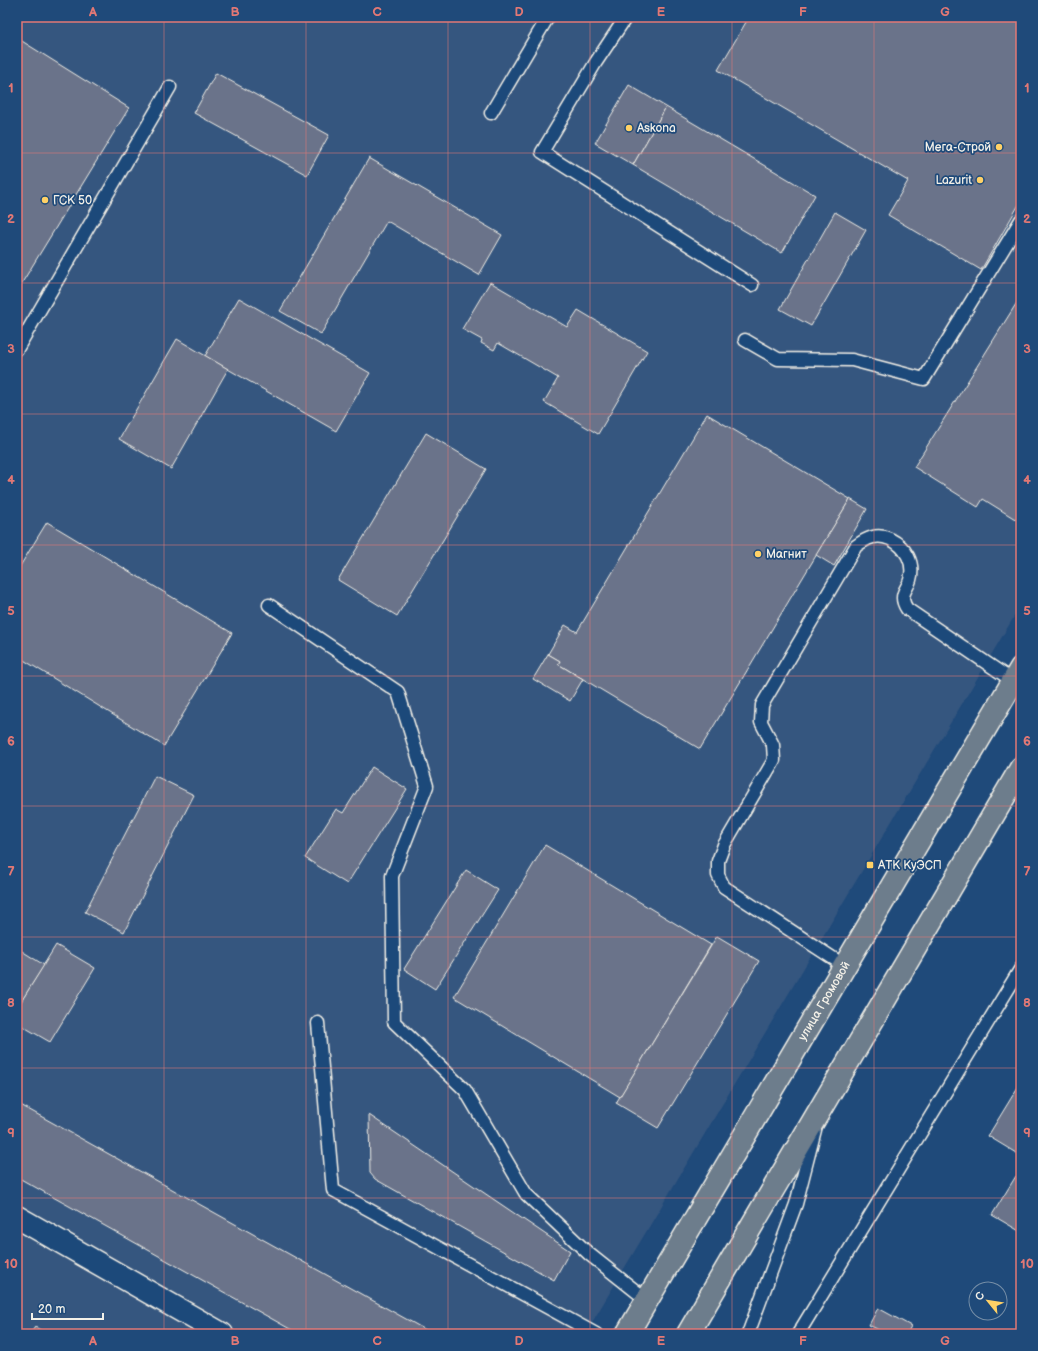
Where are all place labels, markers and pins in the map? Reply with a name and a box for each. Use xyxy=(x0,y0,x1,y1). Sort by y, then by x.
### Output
place label: Askona xyxy=(637,121,676,136)
marker: Askona xyxy=(624,123,634,133)
place label: Мега-Строй xyxy=(925,140,991,155)
marker: Мега-Строй xyxy=(994,142,1004,152)
place label: Lazurit xyxy=(935,173,972,188)
marker: Lazurit xyxy=(975,175,985,185)
place label: ГСК 50 xyxy=(53,193,92,208)
marker: ГСК 50 xyxy=(40,195,50,205)
place label: Магнит xyxy=(766,547,807,562)
marker: Магнит xyxy=(753,549,763,559)
place label: АТК КуЭСП xyxy=(877,858,942,873)
marker: АТК КуЭСП xyxy=(865,860,875,870)

